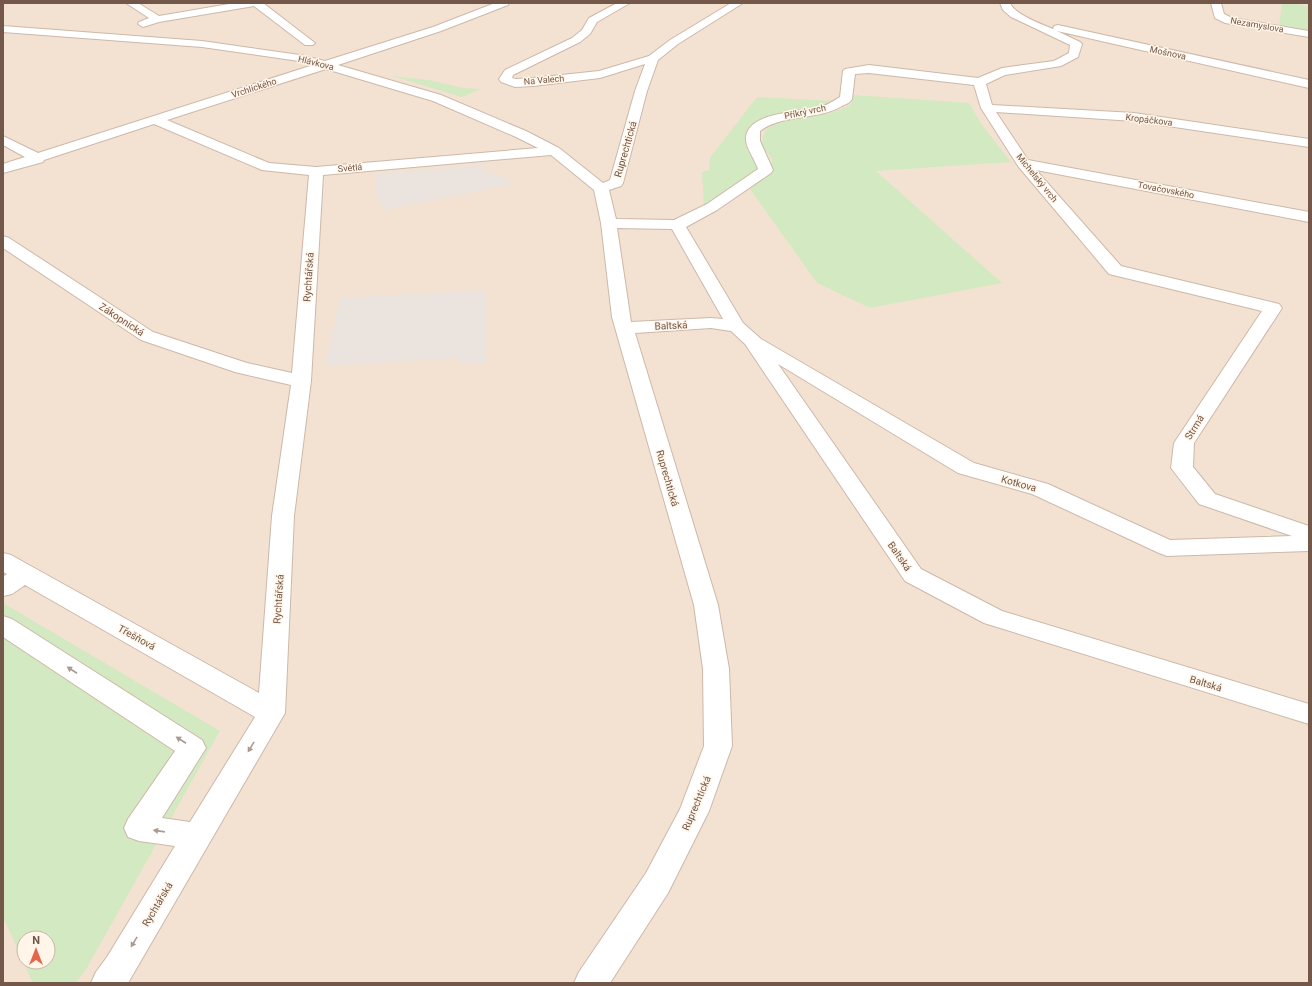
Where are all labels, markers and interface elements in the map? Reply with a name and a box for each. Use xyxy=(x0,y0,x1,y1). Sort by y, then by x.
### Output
street label: Nezamyslova xyxy=(1230,15,1284,35)
street label: Mošnova xyxy=(1149,44,1187,62)
street label: Hlávkova xyxy=(297,54,335,72)
street label: Na Valech xyxy=(523,73,565,87)
street label: Vrchlického xyxy=(230,76,278,100)
street label: Příkrý vrch xyxy=(783,103,827,121)
street label: Kropáčkova xyxy=(1125,112,1173,128)
street label: Ruprechtická xyxy=(612,120,639,179)
street label: Michelský vrch xyxy=(1014,152,1060,204)
street label: Světlá xyxy=(337,162,363,174)
street label: Tovačovského xyxy=(1137,180,1195,200)
street label: Rychtářská xyxy=(301,252,316,302)
street label: Zákopnická xyxy=(97,301,146,338)
street label: Baltská xyxy=(654,319,688,332)
street label: Strmá xyxy=(1183,413,1206,442)
street label: Ruprechtická xyxy=(654,449,681,508)
street label: Kotkova xyxy=(1000,473,1038,494)
street label: Baltská xyxy=(886,540,914,573)
street label: Rychtářská xyxy=(271,574,286,624)
street label: Třešňová xyxy=(116,623,157,652)
one-way arrow xyxy=(66,666,78,673)
street label: Baltská xyxy=(1188,673,1223,694)
one-way arrow xyxy=(176,736,186,744)
one-way arrow xyxy=(247,742,255,752)
street label: Ruprechtická xyxy=(680,774,713,832)
one-way arrow xyxy=(153,828,165,834)
street label: Rychtářská xyxy=(140,880,175,928)
north arrow xyxy=(16,930,56,970)
text: N xyxy=(32,934,40,947)
one-way arrow xyxy=(131,936,138,948)

